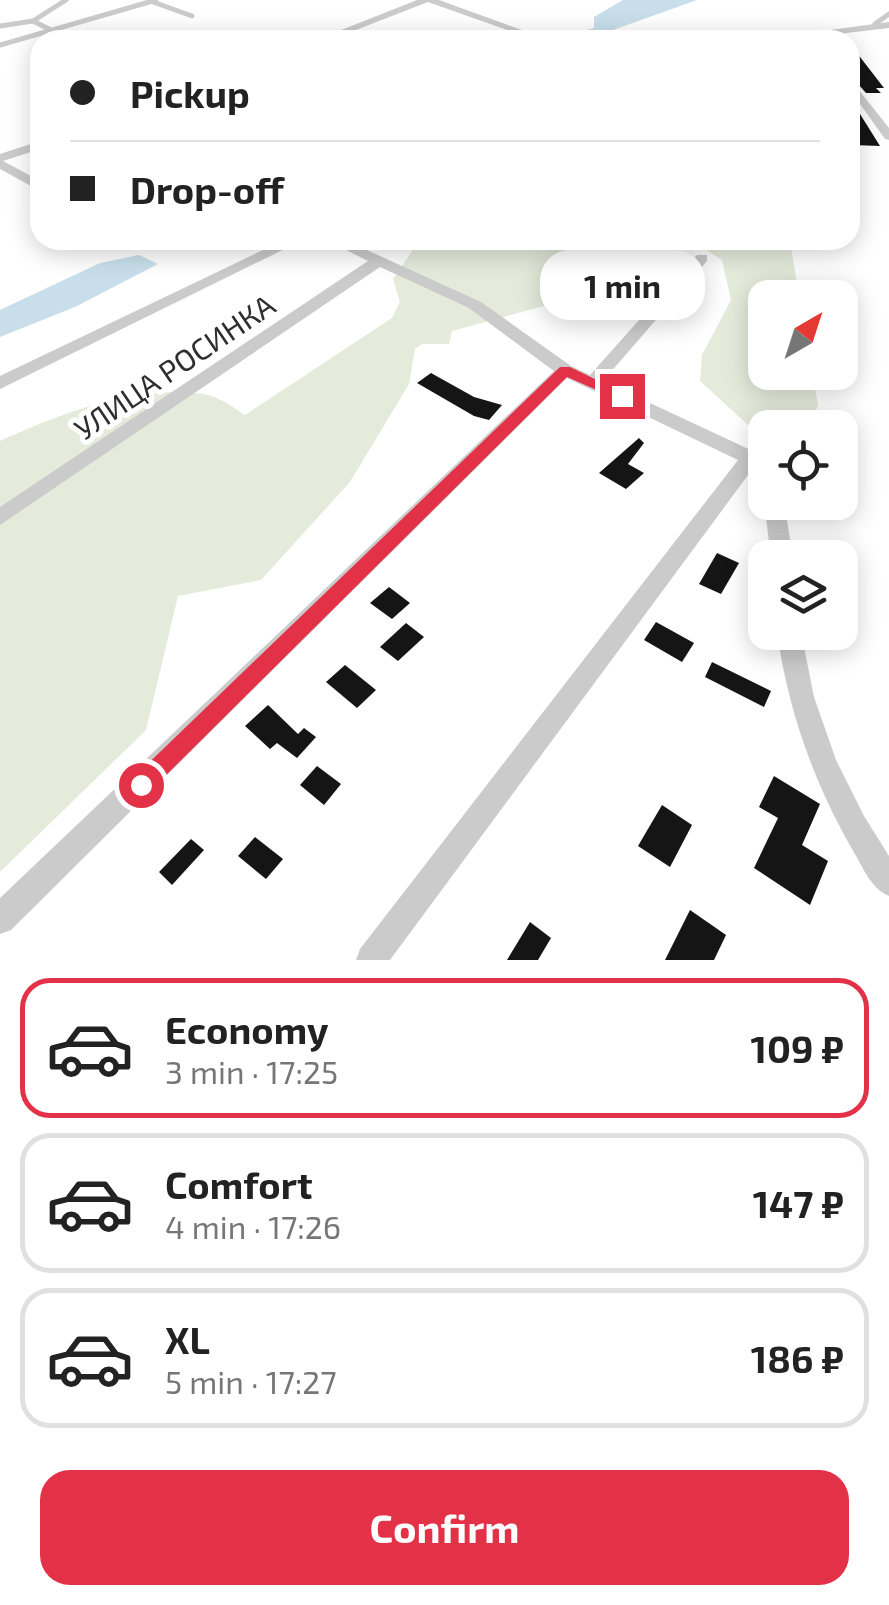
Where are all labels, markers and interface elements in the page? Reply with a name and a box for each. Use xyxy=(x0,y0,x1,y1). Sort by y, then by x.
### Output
text: Pickup xyxy=(130,70,250,116)
text: Drop-off xyxy=(130,166,284,212)
callout: 1 min xyxy=(540,251,704,321)
text: 1 min xyxy=(584,266,661,304)
north arrow xyxy=(748,280,858,390)
map controls xyxy=(748,280,858,650)
street label: УЛИЦА РОСИНКА xyxy=(67,285,281,446)
route end xyxy=(600,374,645,419)
button: locate xyxy=(748,410,858,520)
button: layers xyxy=(748,540,858,650)
route start xyxy=(119,763,164,808)
icon: car xyxy=(45,1003,135,1093)
text: Economy xyxy=(165,1006,329,1052)
text: 109 ₽ xyxy=(751,1025,844,1071)
text: 3 min · 17:25 xyxy=(165,1052,338,1090)
icon: car xyxy=(45,1158,135,1248)
text: Comfort xyxy=(165,1161,313,1207)
text: 147 ₽ xyxy=(753,1180,844,1226)
text: 4 min · 17:26 xyxy=(165,1207,341,1245)
icon: car xyxy=(45,1313,135,1403)
text: XL xyxy=(165,1316,210,1362)
text: 186 ₽ xyxy=(751,1335,844,1381)
text: 5 min · 17:27 xyxy=(165,1362,337,1400)
button: Confirm xyxy=(40,1470,849,1585)

